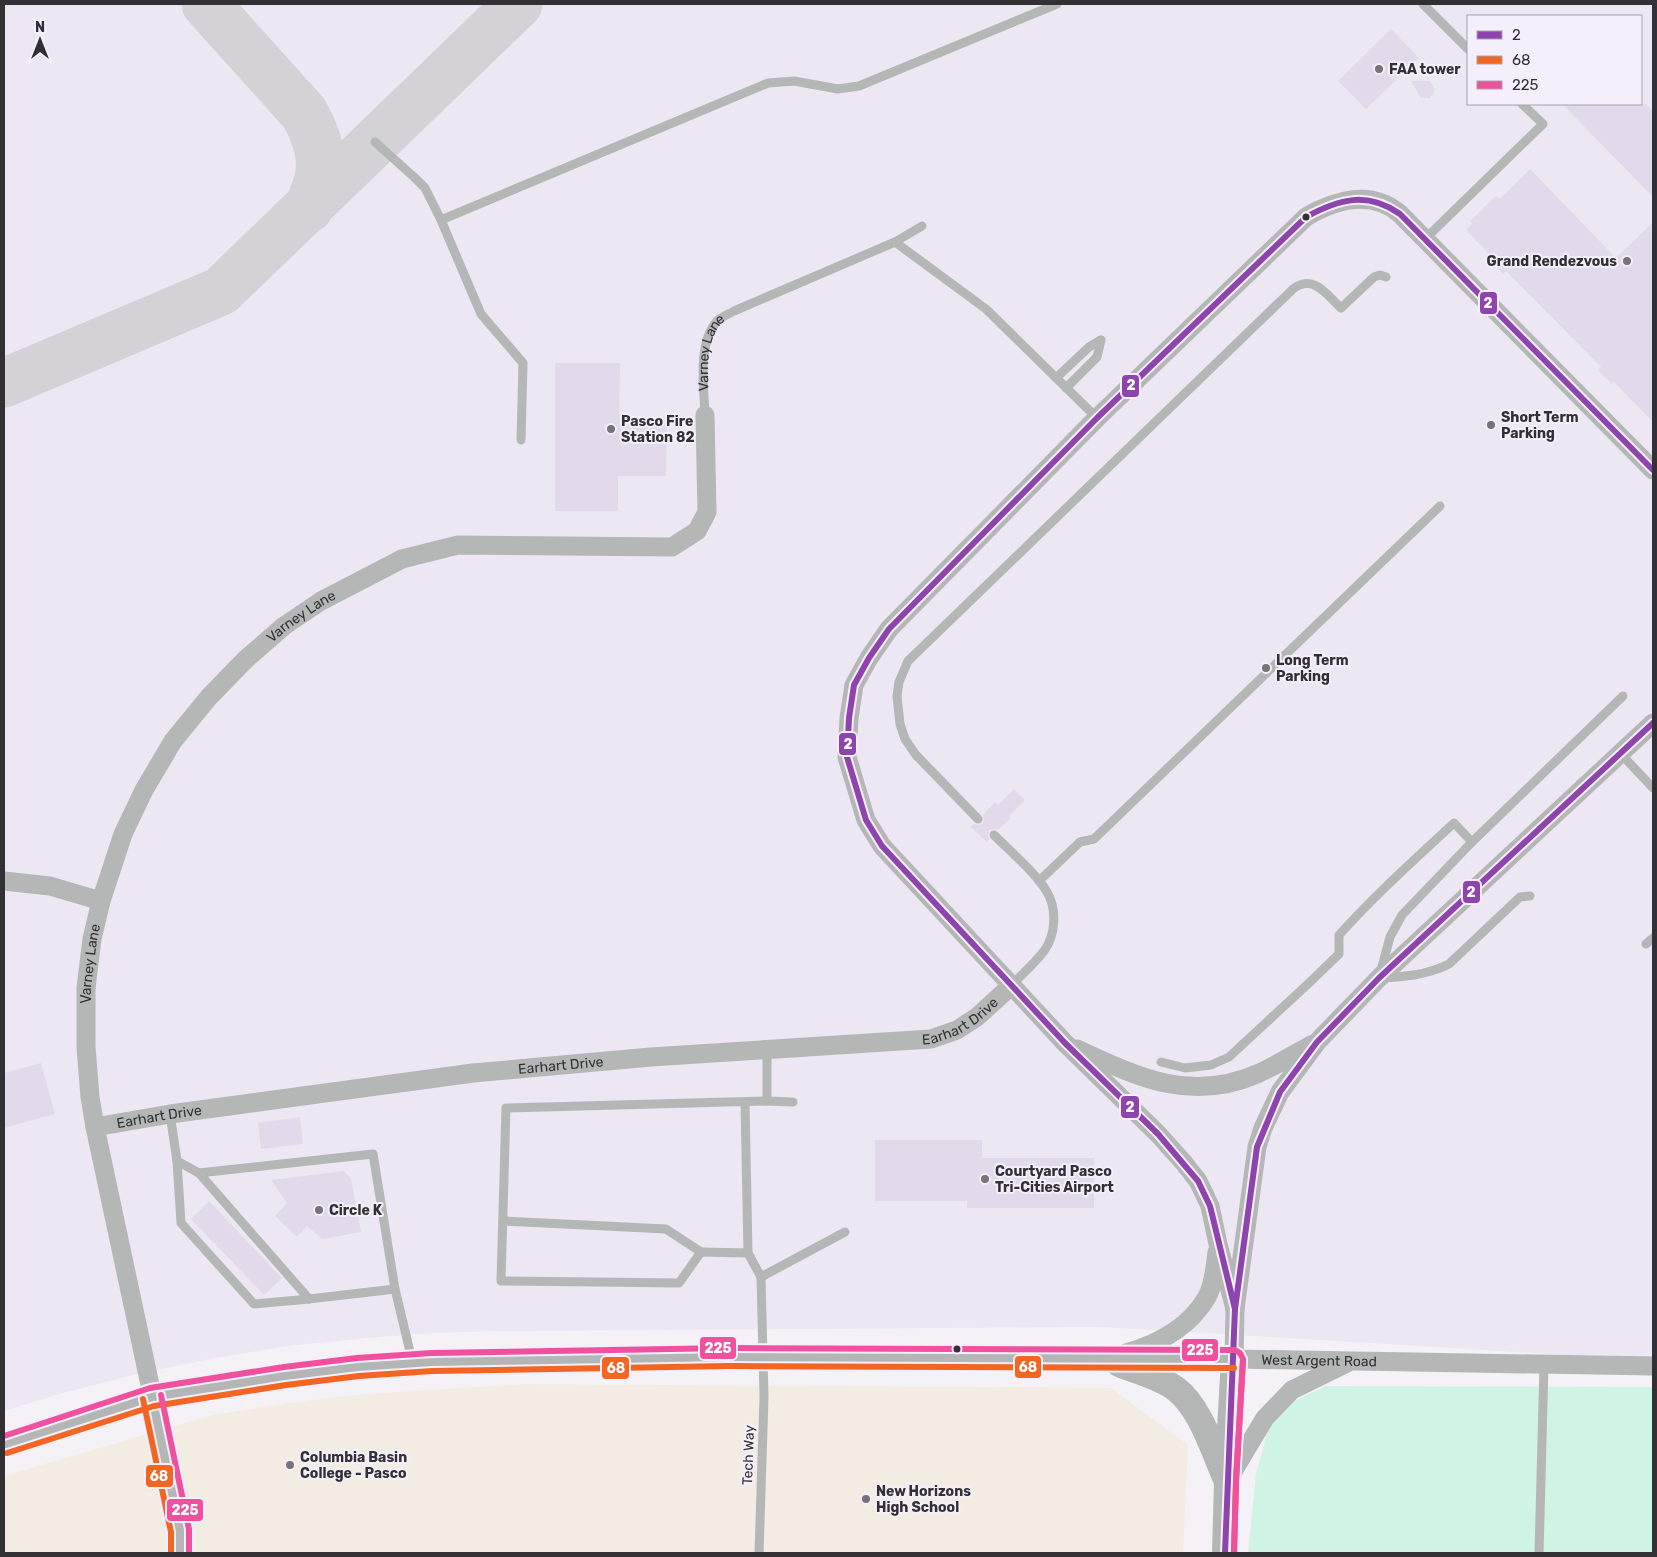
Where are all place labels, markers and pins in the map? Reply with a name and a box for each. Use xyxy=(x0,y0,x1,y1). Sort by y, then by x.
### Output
place label: FAA tower xyxy=(1389,61,1461,78)
marker: FAA tower xyxy=(1373,63,1385,75)
unlabelled marker xyxy=(1301,212,1311,222)
place label: Grand Rendezvous xyxy=(1487,253,1617,270)
marker: Grand Rendezvous xyxy=(1621,255,1633,267)
place label: Short Term Parking xyxy=(1501,409,1579,442)
place label: Pasco Fire Station 82 xyxy=(621,413,695,446)
marker: Short Term Parking xyxy=(1485,419,1497,431)
marker: Pasco Fire Station 82 xyxy=(605,423,617,435)
place label: Long Term Parking xyxy=(1276,652,1349,685)
marker: Long Term Parking xyxy=(1260,662,1272,674)
place label: Courtyard Pasco Tri-Cities Airport xyxy=(995,1163,1114,1196)
marker: Courtyard Pasco Tri-Cities Airport xyxy=(979,1173,991,1185)
place label: Circle K xyxy=(329,1202,383,1219)
marker: Circle K xyxy=(313,1204,325,1216)
unlabelled marker xyxy=(952,1344,962,1354)
place label: Columbia Basin College - Pasco xyxy=(300,1449,407,1482)
marker: Columbia Basin College - Pasco xyxy=(284,1459,296,1471)
place label: New Horizons High School xyxy=(876,1483,971,1516)
marker: New Horizons High School xyxy=(860,1493,872,1505)

